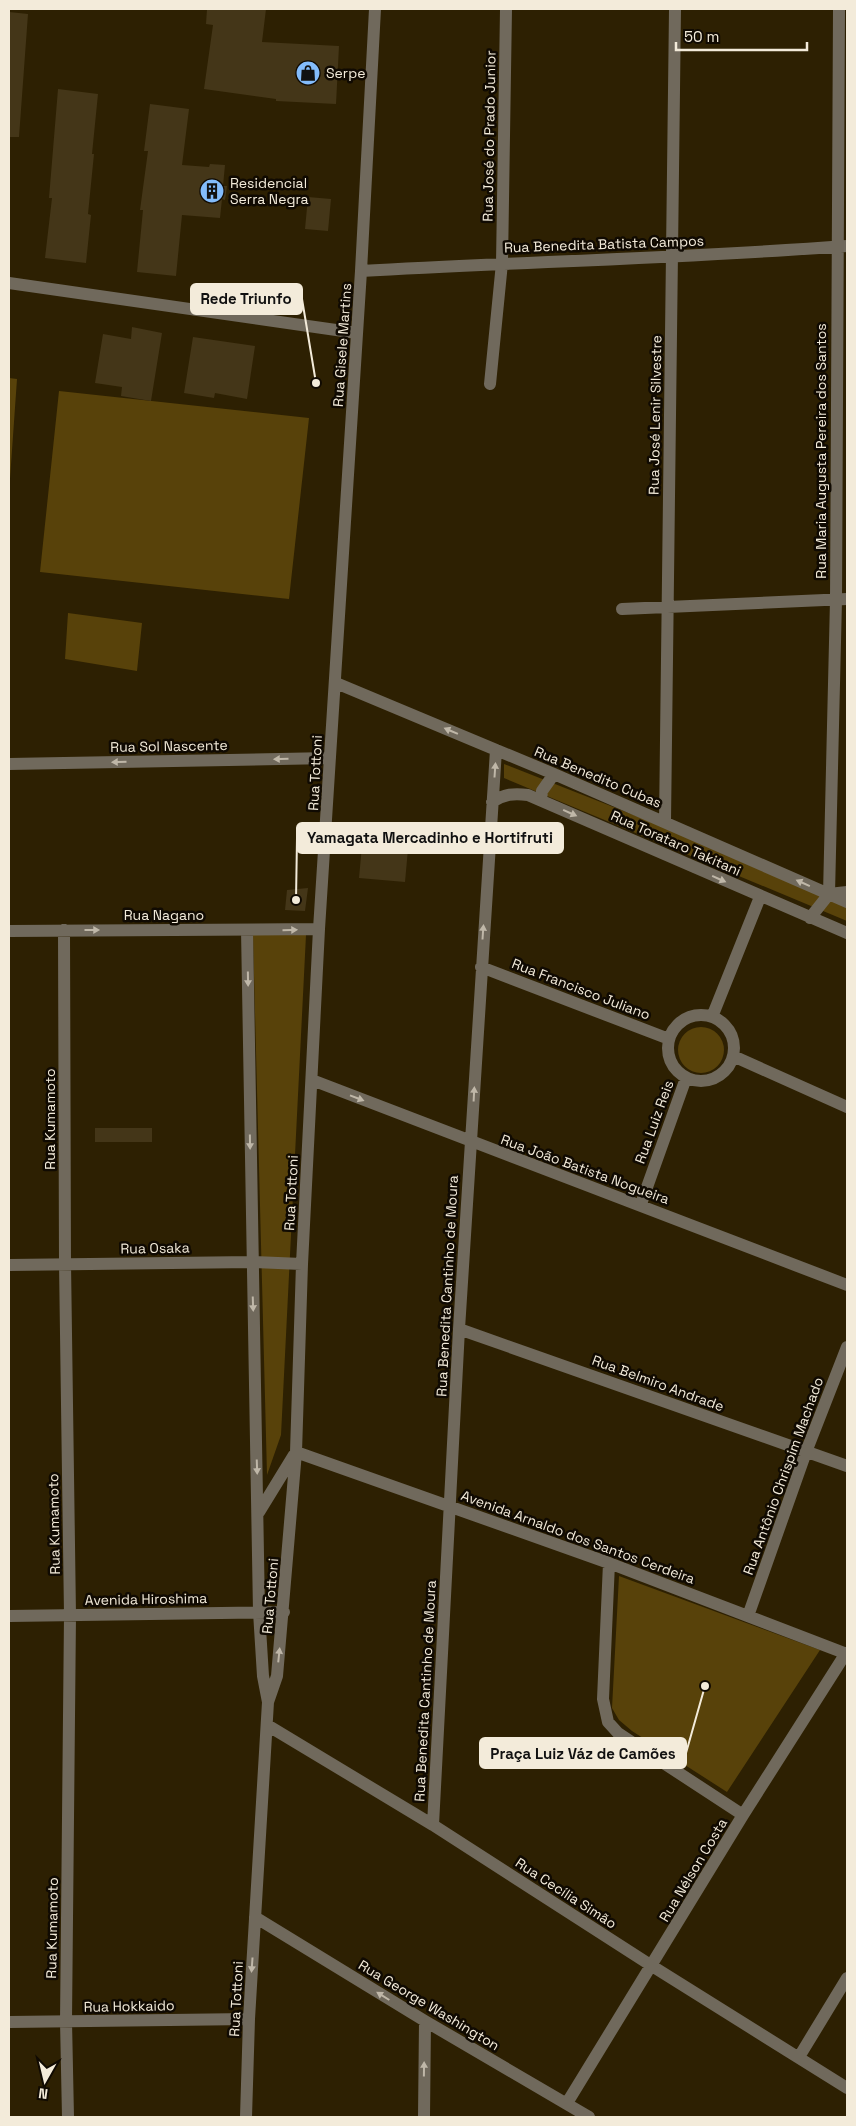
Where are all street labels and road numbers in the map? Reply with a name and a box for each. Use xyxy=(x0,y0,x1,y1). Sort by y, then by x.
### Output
street label: Rua José do Prado Junior xyxy=(479,50,499,222)
street label: Rua Benedita Batista Campos xyxy=(504,232,704,256)
street label: Rua Gisele Martins xyxy=(329,283,355,407)
street label: Rua Maria Augusta Pereira dos Santos xyxy=(812,323,830,579)
street label: Rua José Lenir Silvestre xyxy=(645,335,665,495)
street label: Rua Tottoni xyxy=(304,735,326,811)
street label: Rua Sol Nascente xyxy=(110,736,228,756)
street label: Rua Benedito Cubas xyxy=(532,742,664,812)
street label: Rua Torataro Takitani xyxy=(608,806,744,880)
street label: Rua Nagano xyxy=(124,906,204,924)
street label: Rua Francisco Juliano xyxy=(509,954,653,1024)
street label: Rua Kumamoto xyxy=(41,1068,59,1170)
street label: Rua Luiz Reis xyxy=(631,1078,677,1166)
street label: Rua João Batista Nogueira xyxy=(498,1130,672,1208)
street label: Rua Tottoni xyxy=(280,1155,302,1231)
street label: Rua Benedita Cantinho de Moura xyxy=(432,1175,462,1397)
street label: Rua Osaka xyxy=(120,1238,190,1258)
street label: Rua Belmiro Andrade xyxy=(590,1351,726,1415)
street label: Rua Antônio Chrispim Machado xyxy=(739,1375,827,1577)
street label: Rua Kumamoto xyxy=(44,1473,64,1575)
street label: Avenida Arnaldo dos Santos Cerdeira xyxy=(459,1486,697,1588)
street label: Rua Tottoni xyxy=(258,1557,282,1635)
street label: Rua Benedita Cantinho de Moura xyxy=(410,1580,440,1802)
street label: Avenida Hiroshima xyxy=(85,1589,207,1609)
street label: Rua Nélson Costa xyxy=(655,1815,731,1925)
street label: Rua Cecília Simão xyxy=(512,1854,620,1932)
street label: Rua Kumamoto xyxy=(42,1877,62,1979)
street label: Rua George Washington xyxy=(355,1956,503,2054)
street label: Rua Tottoni xyxy=(225,1961,247,2037)
street label: Rua Hokkaido xyxy=(83,1996,175,2016)

